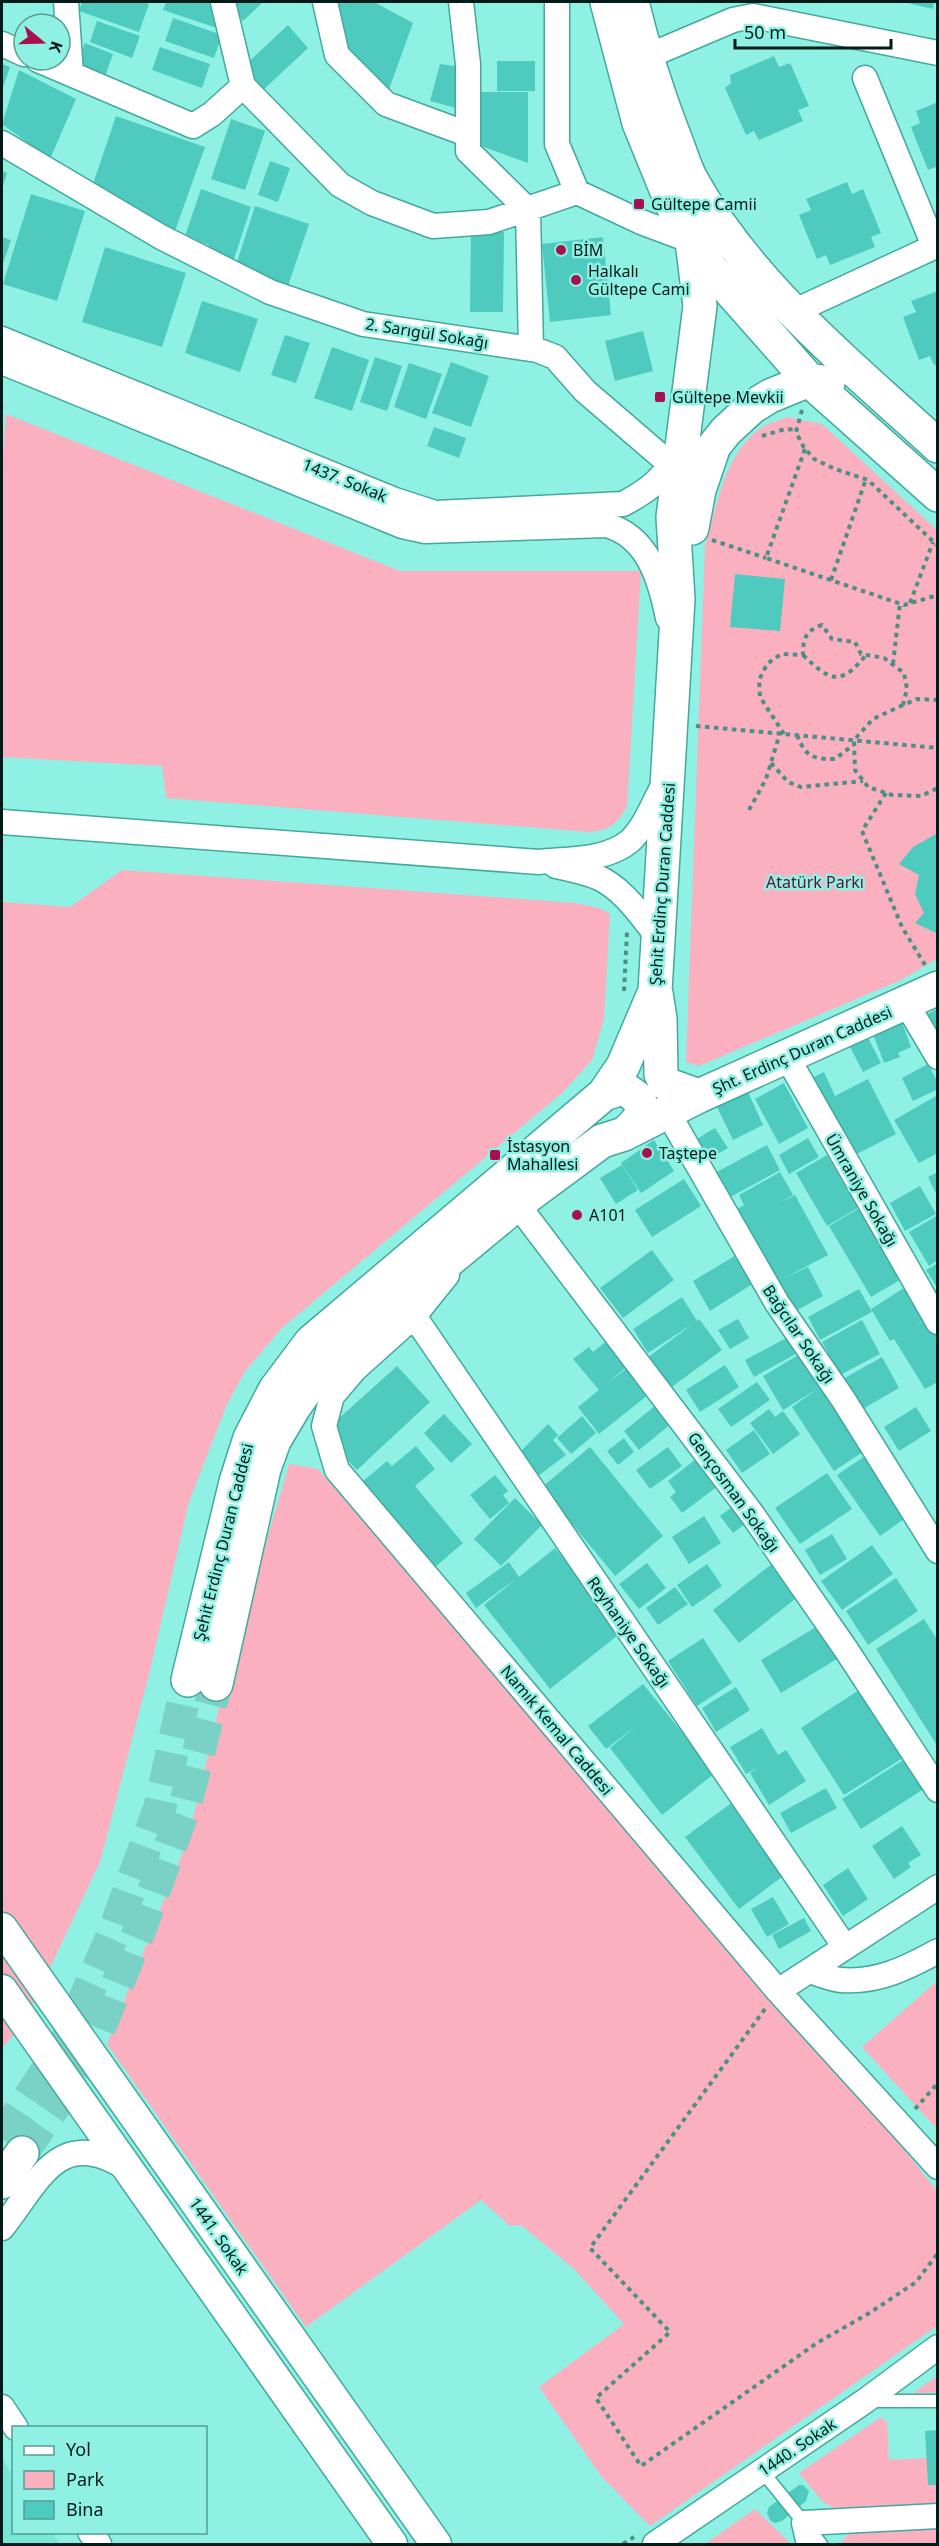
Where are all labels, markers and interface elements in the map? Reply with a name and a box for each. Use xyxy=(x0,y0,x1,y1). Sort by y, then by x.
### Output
north arrow xyxy=(12,12,72,72)
scale bar xyxy=(735,12,891,50)
text: 50 m xyxy=(744,20,786,44)
text: K xyxy=(44,38,68,56)
place label: Gültepe Camii xyxy=(651,193,757,215)
marker: Gültepe Camii xyxy=(632,197,646,211)
place label: BİM xyxy=(573,239,603,261)
marker: BİM xyxy=(554,243,568,257)
place label: Halkalı Gültepe Cami xyxy=(588,260,690,300)
marker: Halkalı Gültepe Cami xyxy=(569,273,583,287)
street label: 2. Sarıgül Sokağı xyxy=(364,312,490,354)
place label: Gültepe Mevkii xyxy=(672,386,784,408)
marker: Gültepe Mevkii xyxy=(653,390,667,404)
street label: 1437. Sokak xyxy=(299,453,391,507)
street label: Şehit Erdinç Duran Caddesi xyxy=(644,782,680,986)
park label: Atatürk Parkı xyxy=(766,871,864,893)
street label: Şht. Erdinç Duran Caddesi xyxy=(709,1000,895,1100)
street label: Ümraniye Sokağı xyxy=(821,1129,903,1251)
place label: İstasyon Mahallesi xyxy=(507,1135,578,1175)
place label: Taştepe xyxy=(659,1142,717,1164)
marker: Taştepe xyxy=(640,1146,654,1160)
marker: İstasyon Mahallesi xyxy=(488,1148,502,1162)
place label: A101 xyxy=(589,1204,627,1226)
marker: A101 xyxy=(570,1208,584,1222)
street label: Bağcılar Sokağı xyxy=(758,1280,840,1388)
street label: Gençosman Sokağı xyxy=(683,1427,785,1557)
street label: Şehit Erdinç Duran Caddesi xyxy=(188,1441,258,1643)
street label: Reyhaniye Sokağı xyxy=(582,1572,676,1692)
street label: Namık Kemal Caddesi xyxy=(496,1660,618,1800)
street label: 1441. Sokak xyxy=(184,2193,254,2279)
street label: 1440. Sokak xyxy=(754,2413,841,2481)
legend xyxy=(12,2426,207,2534)
text: Yol xyxy=(66,2437,91,2461)
text: Park xyxy=(66,2467,104,2491)
text: Bina xyxy=(66,2497,104,2521)

